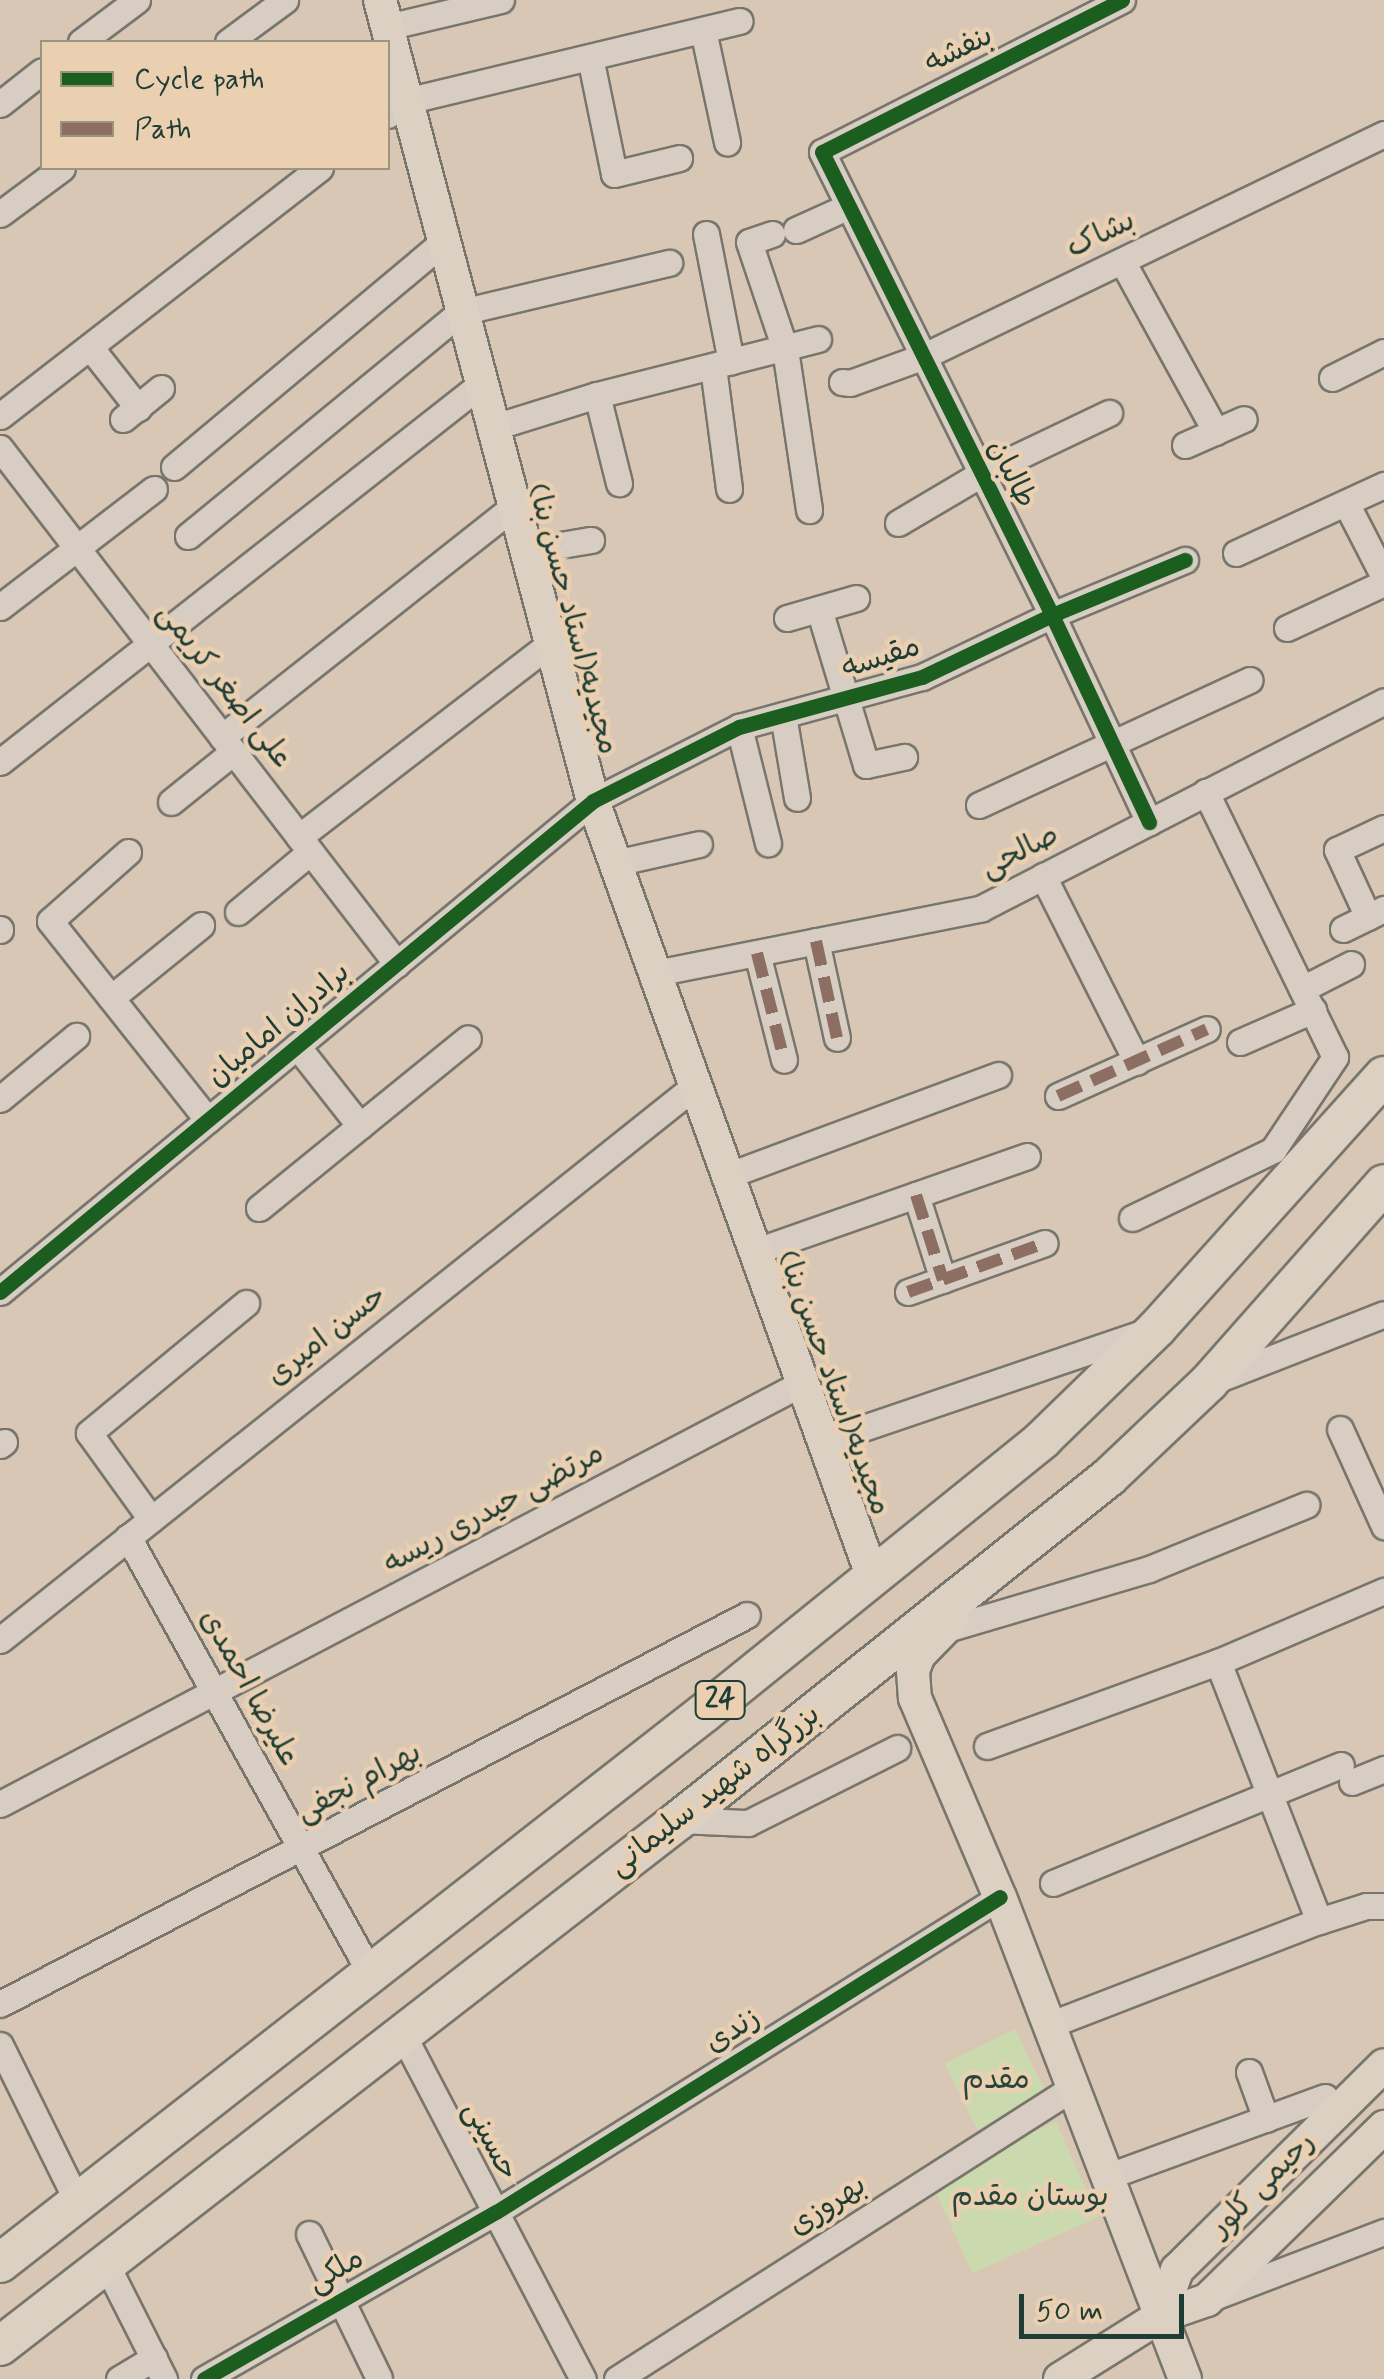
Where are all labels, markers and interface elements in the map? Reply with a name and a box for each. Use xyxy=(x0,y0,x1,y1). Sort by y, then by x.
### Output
street label: بنفشه xyxy=(919,18,999,82)
legend xyxy=(40,40,390,170)
text: Cycle path xyxy=(134,60,265,99)
text: Path xyxy=(134,110,192,149)
street label: بشاک xyxy=(1061,203,1141,267)
street label: طالبان xyxy=(979,434,1043,514)
street label: مجیدیه(استاد حسن بنا) xyxy=(518,479,626,759)
street label: علی اصغر کریمی xyxy=(148,596,300,776)
street label: مقیسه xyxy=(837,629,925,687)
street label: صالحی xyxy=(975,817,1065,887)
street label: برادران امامیان xyxy=(200,955,358,1095)
street label: مجیدیه(استاد حسن بنا) xyxy=(768,1246,898,1520)
street label: حسن امیری xyxy=(260,1278,394,1394)
street label: مرتضی حیدری ریسه xyxy=(378,1436,610,1582)
street label: علیرضا احمدی xyxy=(191,1603,307,1773)
road number: 24 xyxy=(692,1677,748,1723)
street label: بزرگراه شهید سلیمانی xyxy=(602,1697,828,1885)
street label: بهرام نجفی xyxy=(290,1735,428,1831)
street label: زندی xyxy=(699,2000,767,2062)
park label: مقدم xyxy=(962,2062,1030,2098)
street label: حسینی xyxy=(454,2095,526,2187)
street label: رحیمی کلور xyxy=(1203,2125,1323,2245)
street label: بهروزی xyxy=(783,2168,873,2244)
park label: بوستان مقدم xyxy=(951,2179,1109,2215)
street label: ملکی xyxy=(302,2241,370,2301)
scale bar xyxy=(1024,2274,1189,2336)
text: 50 m xyxy=(1036,2292,1103,2331)

